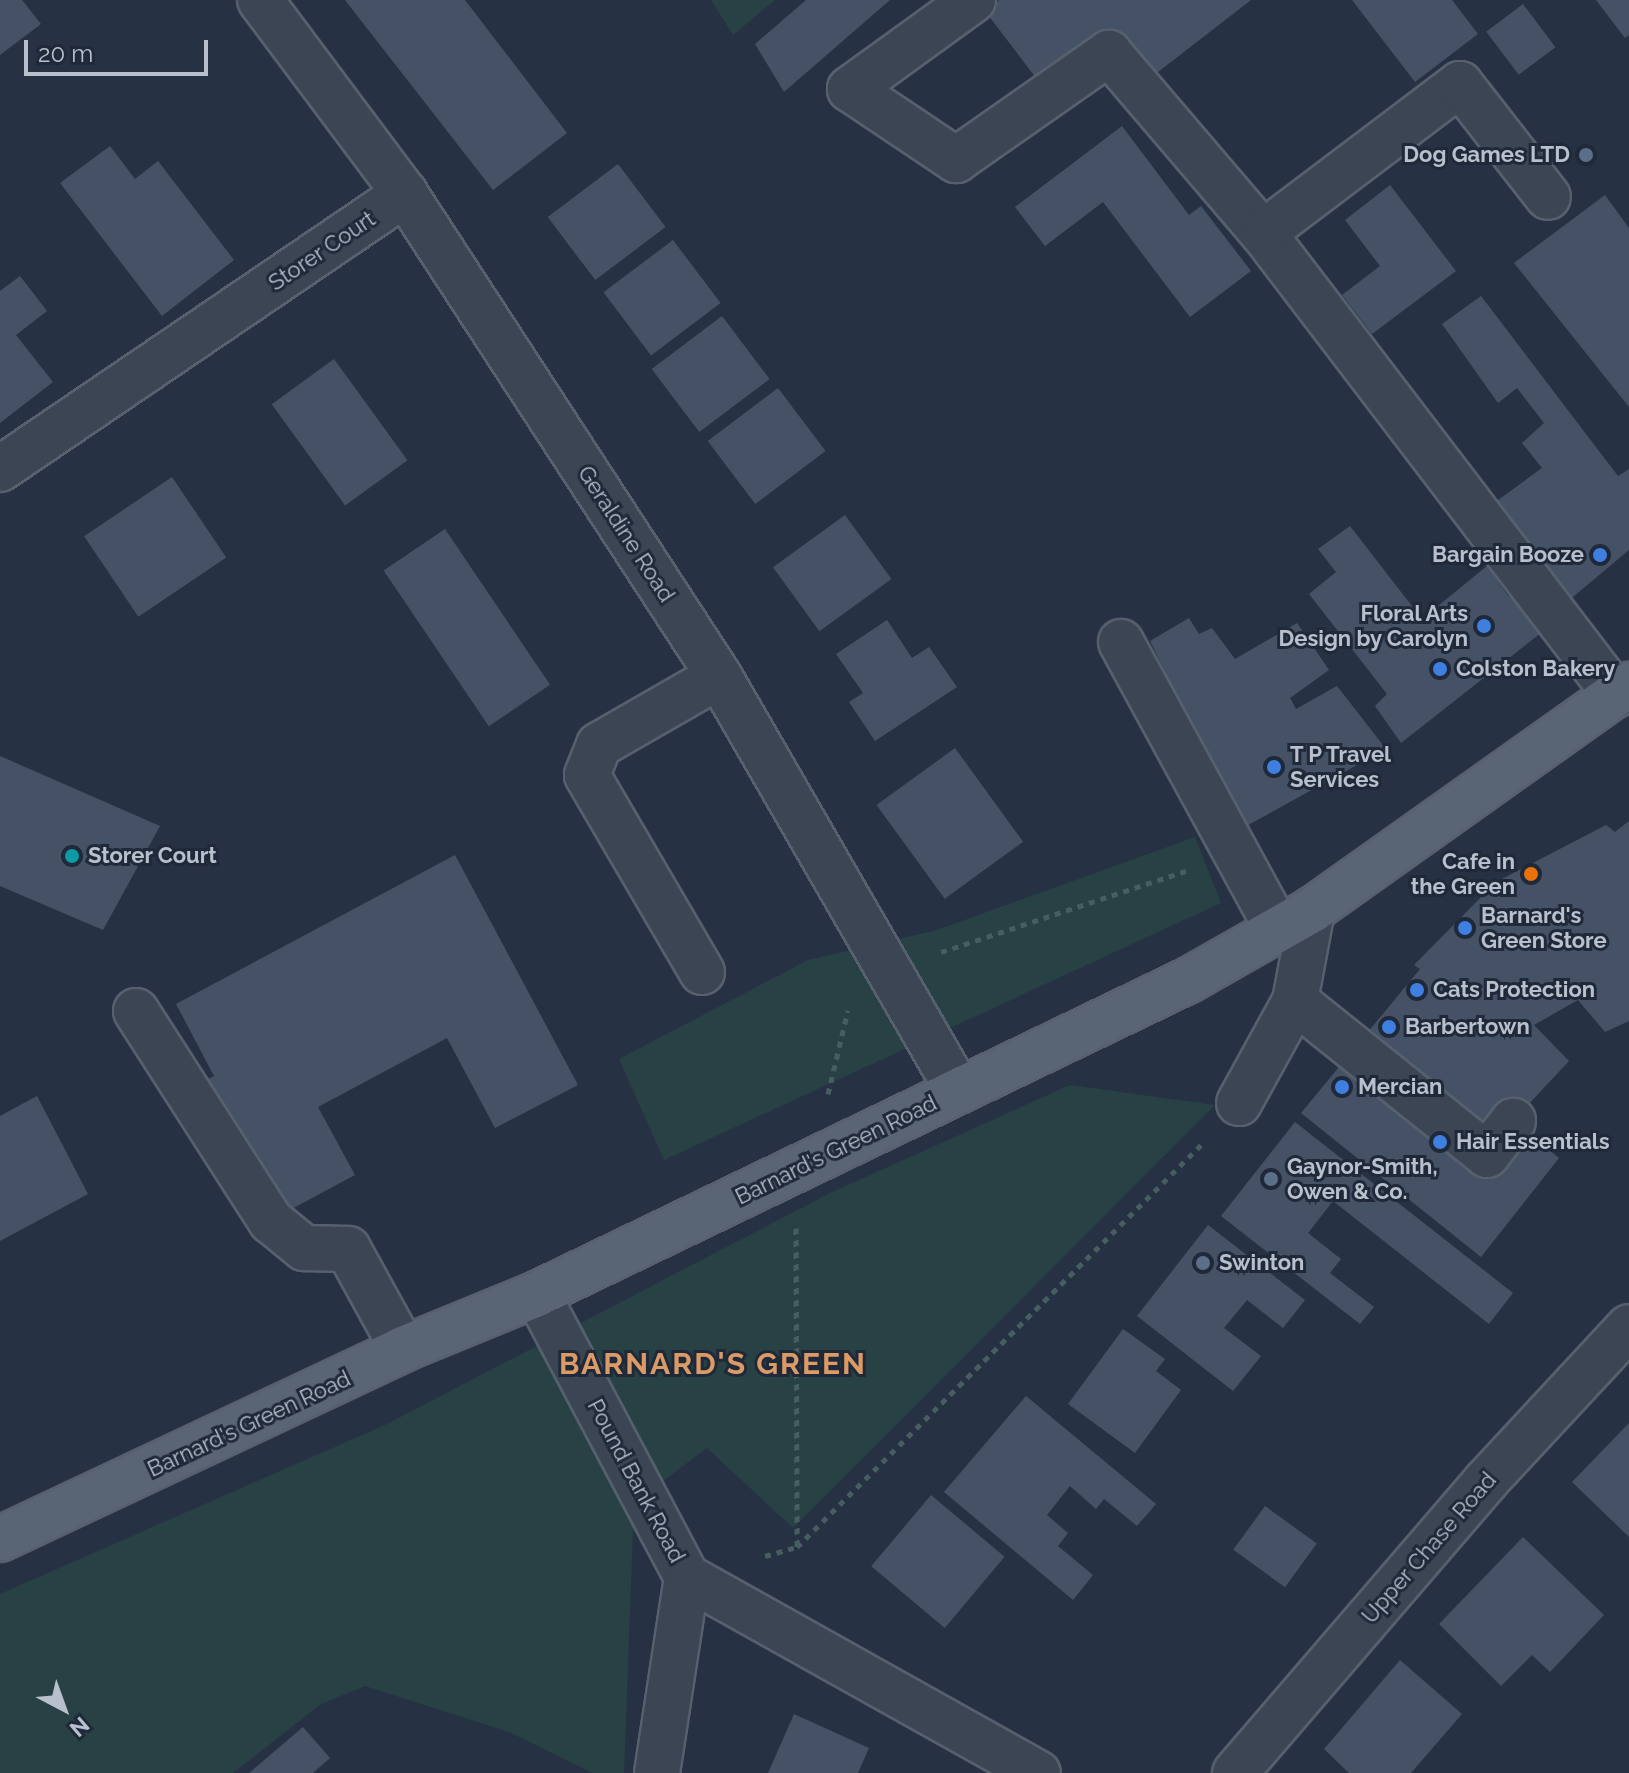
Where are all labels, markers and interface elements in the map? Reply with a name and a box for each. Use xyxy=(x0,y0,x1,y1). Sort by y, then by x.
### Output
scale bar xyxy=(28,24,212,74)
text: 20 m xyxy=(38,39,93,68)
place label: Dog Games LTD xyxy=(1403,142,1570,168)
marker: Dog Games LTD xyxy=(1577,146,1595,164)
street label: Storer Court xyxy=(263,206,381,296)
street label: Geraldine Road xyxy=(572,461,680,607)
place label: Bargain Booze xyxy=(1432,542,1584,568)
marker: Bargain Booze xyxy=(1591,546,1609,564)
place label: Floral Arts Design by Carolyn xyxy=(1278,600,1468,652)
marker: Floral Arts Design by Carolyn xyxy=(1475,617,1493,635)
place label: Colston Bakery xyxy=(1456,656,1615,682)
marker: Colston Bakery xyxy=(1431,660,1449,678)
place label: T P Travel Services xyxy=(1290,741,1393,792)
marker: T P Travel Services xyxy=(1265,758,1283,776)
place label: Storer Court xyxy=(88,843,217,869)
marker: Storer Court xyxy=(63,847,81,865)
place label: Cafe in the Green xyxy=(1411,848,1515,900)
marker: Cafe in the Green xyxy=(1522,865,1540,883)
place label: Barnard's Green Store xyxy=(1481,902,1607,954)
marker: Barnard's Green Store xyxy=(1456,919,1474,937)
place label: Cats Protection xyxy=(1433,977,1595,1003)
marker: Cats Protection xyxy=(1408,981,1426,999)
place label: Barbertown xyxy=(1405,1014,1530,1040)
marker: Barbertown xyxy=(1380,1018,1398,1036)
place label: Mercian xyxy=(1358,1074,1442,1100)
marker: Mercian xyxy=(1333,1078,1351,1096)
street label: Barnard's Green Road xyxy=(731,1090,941,1210)
place label: Hair Essentials xyxy=(1456,1129,1610,1155)
marker: Hair Essentials xyxy=(1431,1133,1449,1151)
place label: Gaynor-Smith, Owen & Co. xyxy=(1287,1153,1438,1204)
marker: Gaynor-Smith, Owen & Co. xyxy=(1262,1170,1280,1188)
place label: Swinton xyxy=(1219,1250,1304,1276)
marker: Swinton xyxy=(1194,1254,1212,1272)
district label: BARNARD'S GREEN xyxy=(559,1346,867,1382)
street label: Barnard's Green Road xyxy=(143,1365,355,1483)
street label: Pound Bank Road xyxy=(582,1395,690,1567)
street label: Upper Chase Road xyxy=(1356,1467,1502,1629)
north arrow xyxy=(24,1669,104,1749)
text: N xyxy=(65,1712,95,1742)

